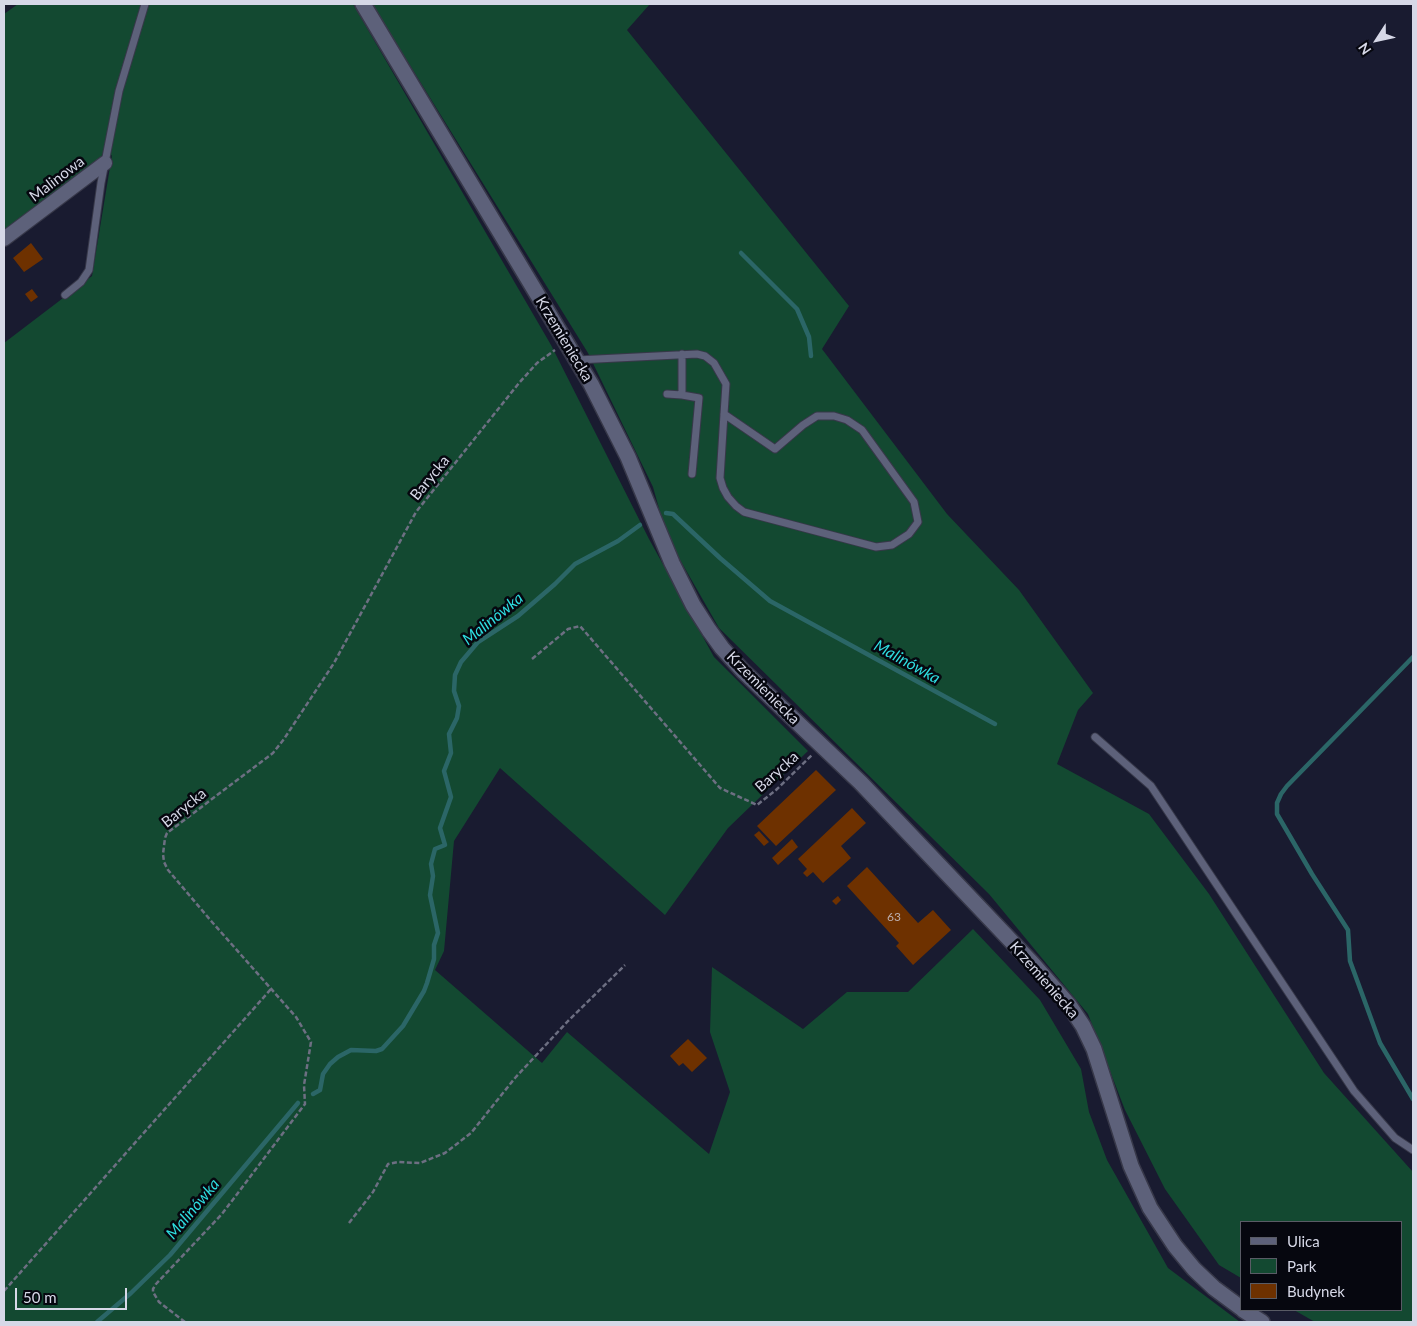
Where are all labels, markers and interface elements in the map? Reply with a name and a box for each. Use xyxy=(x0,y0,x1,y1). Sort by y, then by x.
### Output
north arrow xyxy=(1352,15,1402,65)
text: N xyxy=(1354,40,1374,58)
street label: Malinowa xyxy=(26,152,88,206)
street label: Krzemieniecka xyxy=(532,293,596,385)
street label: Barycka xyxy=(407,452,453,504)
water label: Malinówka xyxy=(459,589,527,649)
water label: Malinówka xyxy=(871,636,943,688)
street label: Krzemieniecka xyxy=(723,648,803,728)
street label: Barycka xyxy=(752,748,802,796)
street label: Barycka xyxy=(158,785,210,831)
house number: 63 xyxy=(887,910,901,924)
street label: Krzemieniecka xyxy=(1006,938,1082,1022)
water label: Malinówka xyxy=(162,1175,224,1243)
legend xyxy=(1240,1221,1402,1311)
text: Ulica xyxy=(1287,1232,1320,1250)
text: Park xyxy=(1287,1257,1316,1275)
scale bar xyxy=(18,1278,130,1310)
text: Budynek xyxy=(1287,1282,1345,1300)
text: 50 m xyxy=(23,1288,57,1306)

